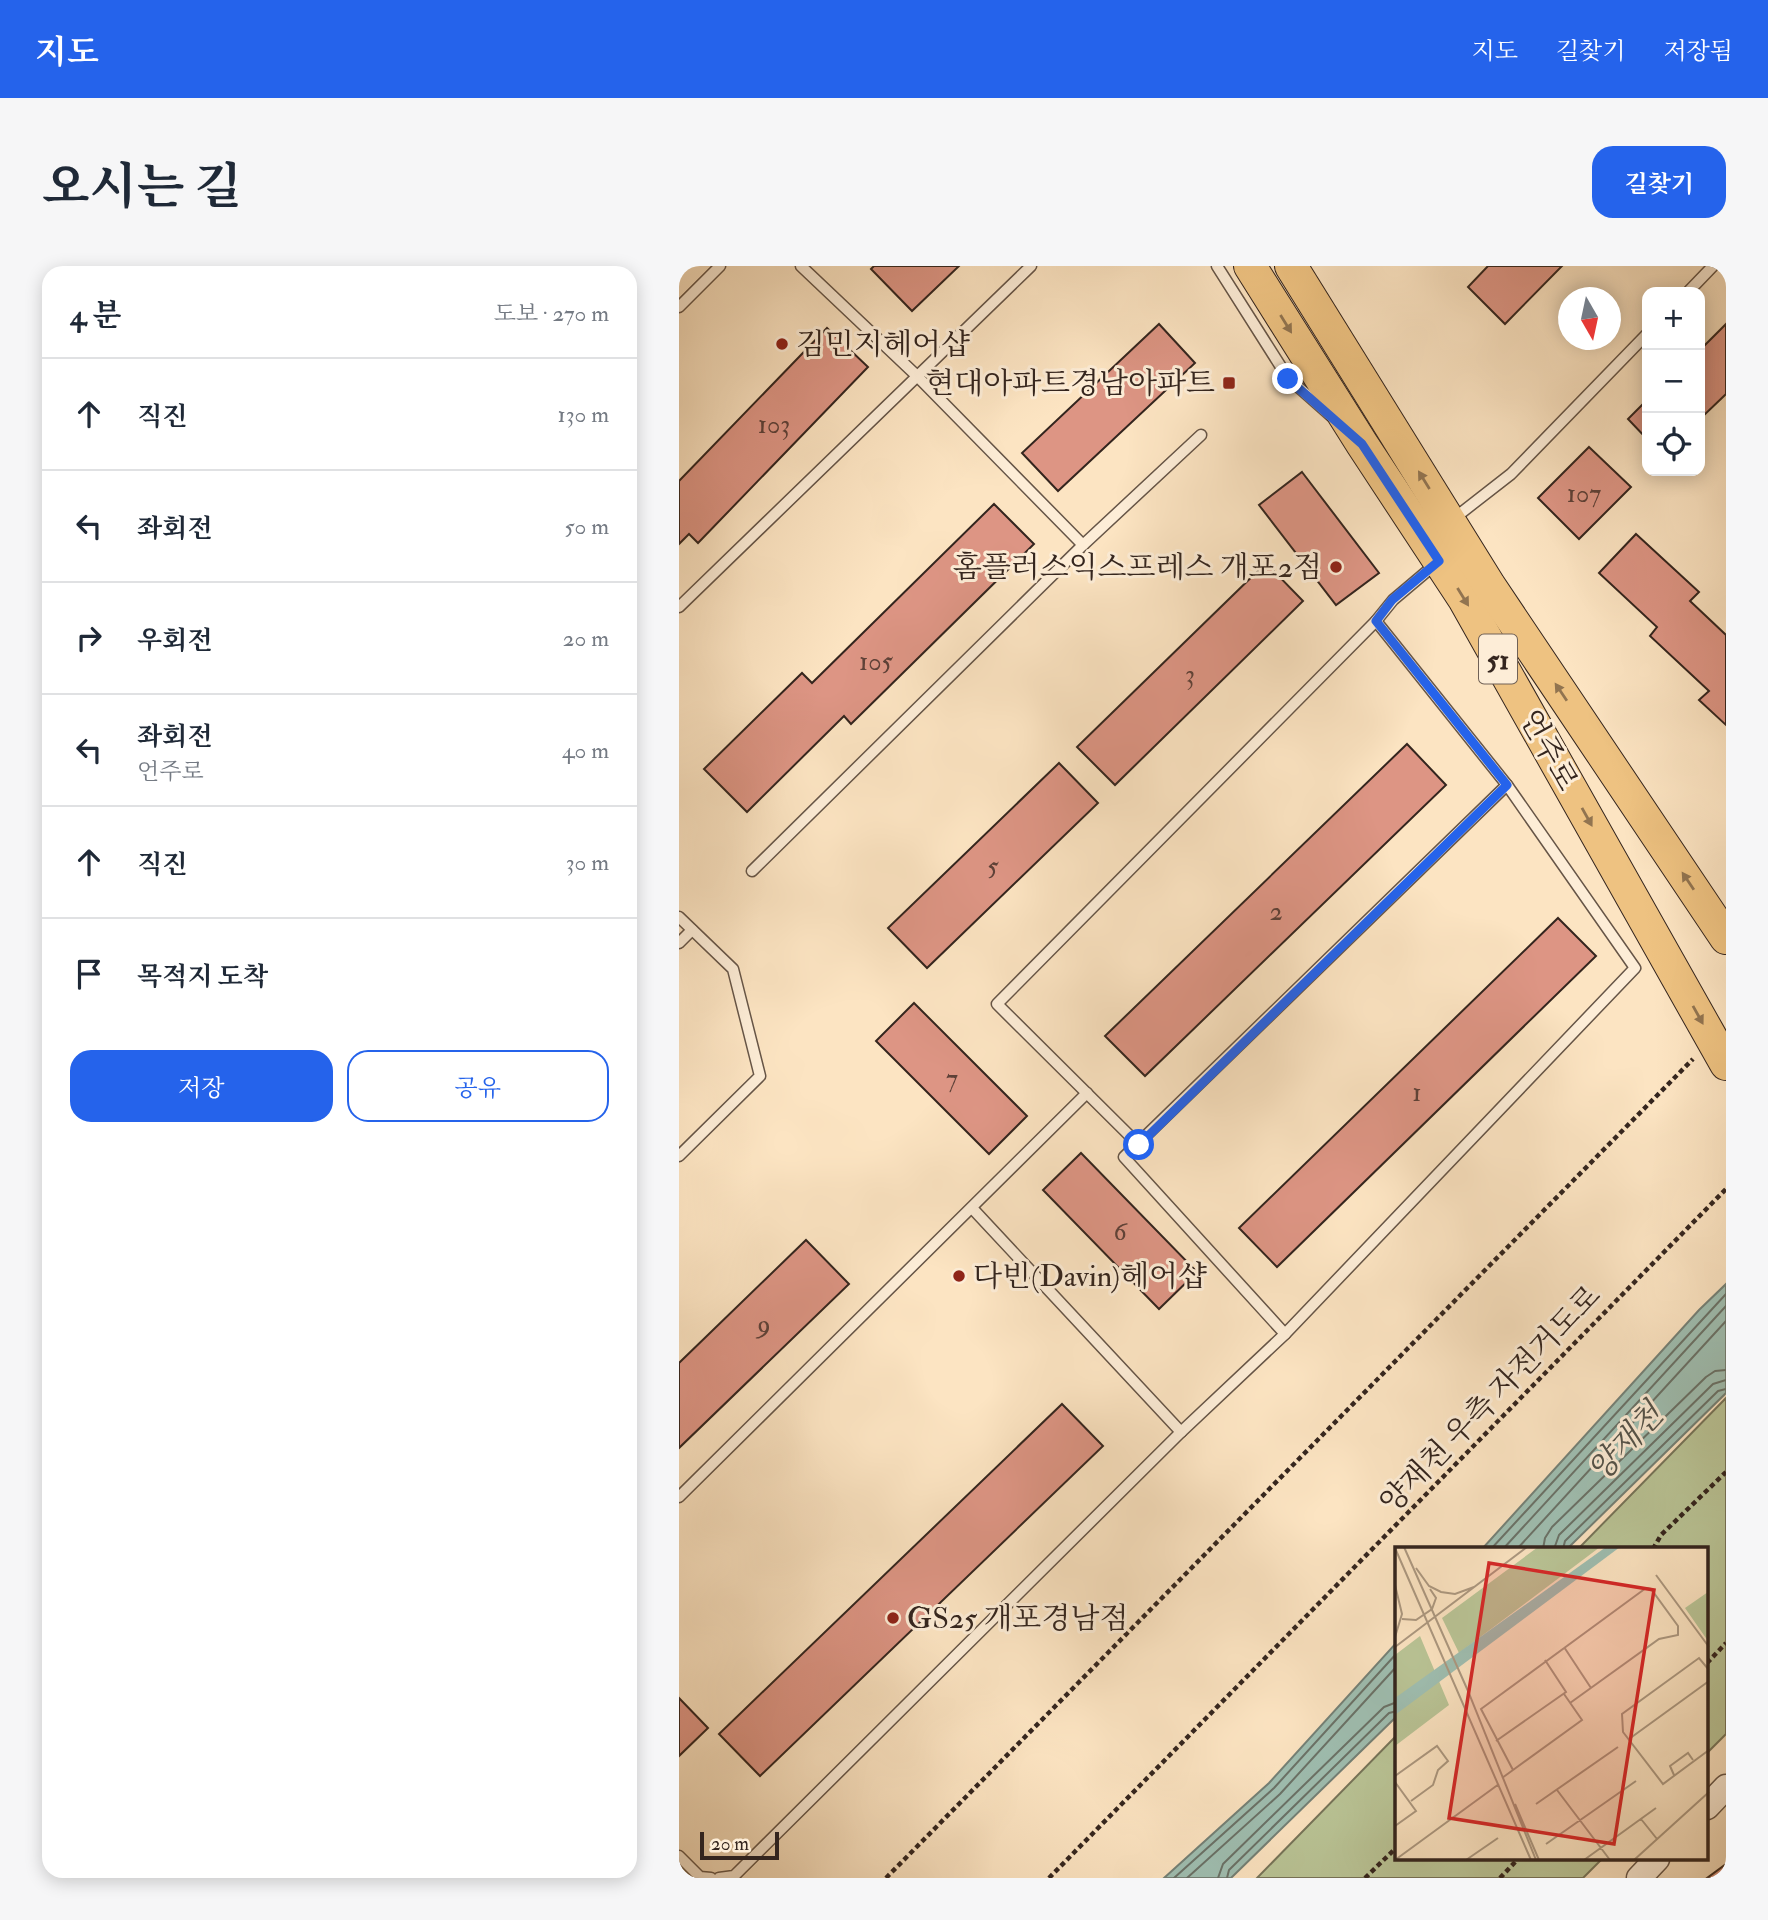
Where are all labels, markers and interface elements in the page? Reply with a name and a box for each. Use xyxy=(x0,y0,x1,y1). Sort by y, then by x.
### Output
text: 지도 xyxy=(35,32,99,73)
text: 지도 xyxy=(1472,36,1518,67)
text: 길찾기 xyxy=(1556,36,1625,67)
text: 저장됨 xyxy=(1663,36,1733,67)
button: 길찾기 xyxy=(1592,146,1726,218)
text: 오시는 길 xyxy=(42,157,242,218)
north arrow xyxy=(1558,287,1621,350)
map controls xyxy=(1642,287,1705,476)
button: + xyxy=(1642,287,1705,350)
text: 4 분 xyxy=(70,297,121,334)
text: 도보 · 270 m xyxy=(494,299,609,328)
one-way arrow xyxy=(1280,314,1293,333)
place label: 김민지헤어샵 xyxy=(796,326,970,363)
marker: 김민지헤어샵 xyxy=(774,336,790,352)
button: − xyxy=(1642,350,1705,413)
route end xyxy=(1272,363,1303,394)
place label: 현대아파트경남아파트 xyxy=(925,365,1215,402)
marker: 현대아파트경남아파트 xyxy=(1221,375,1237,391)
icon: ahead xyxy=(70,395,108,433)
text: 130 m xyxy=(557,400,609,429)
text: 직진 xyxy=(137,401,187,433)
house number: 103 xyxy=(758,409,790,441)
button: locate xyxy=(1642,413,1705,476)
one-way arrow xyxy=(1418,471,1431,490)
house number: 107 xyxy=(1567,478,1601,510)
icon: left xyxy=(70,507,108,545)
text: 50 m xyxy=(565,512,609,541)
text: 좌회전 xyxy=(137,513,212,545)
place label: 홈플러스익스프레스 개포2점 xyxy=(953,549,1322,586)
marker: 홈플러스익스프레스 개포2점 xyxy=(1328,559,1344,575)
one-way arrow xyxy=(1456,588,1469,607)
icon: right xyxy=(70,619,108,657)
text: 20 m xyxy=(563,624,609,653)
text: 우회전 xyxy=(137,625,212,657)
road number: 51 xyxy=(1479,634,1517,684)
house number: 105 xyxy=(859,646,894,678)
house number: 3 xyxy=(1185,659,1195,691)
one-way arrow xyxy=(1554,683,1568,701)
street label: 언주로 xyxy=(1511,703,1586,797)
text: 좌회전 xyxy=(137,721,212,753)
icon: left xyxy=(70,731,108,769)
text: 40 m xyxy=(562,736,609,765)
text: 언주로 xyxy=(137,757,204,786)
one-way arrow xyxy=(1581,807,1593,826)
icon: ahead xyxy=(70,843,108,881)
text: 30 m xyxy=(566,848,609,877)
text: 직진 xyxy=(137,849,187,881)
house number: 5 xyxy=(987,851,999,883)
one-way arrow xyxy=(1681,872,1695,890)
house number: 2 xyxy=(1269,896,1283,928)
icon: arrive xyxy=(70,955,108,993)
text: 목적지 도착 xyxy=(137,961,268,993)
one-way arrow xyxy=(1692,1005,1704,1025)
button: 저장 xyxy=(70,1050,333,1122)
button: 공유 xyxy=(347,1050,609,1122)
house number: 7 xyxy=(946,1063,958,1095)
house number: 1 xyxy=(1412,1077,1422,1109)
route start xyxy=(1123,1129,1154,1160)
house number: 6 xyxy=(1113,1216,1128,1248)
place label: 다빈(Davin)헤어샵 xyxy=(973,1258,1207,1295)
marker: 다빈(Davin)헤어샵 xyxy=(951,1268,967,1284)
street label: 양재천 우측 자전거도로 xyxy=(1372,1278,1609,1521)
house number: 9 xyxy=(755,1309,771,1341)
water label: 양재천 xyxy=(1579,1394,1673,1490)
inset map xyxy=(1395,1547,1709,1860)
place label: GS25 개포경남점 xyxy=(907,1600,1128,1637)
marker: GS25 개포경남점 xyxy=(885,1610,901,1626)
scale bar xyxy=(700,1829,779,1861)
text: 20 m xyxy=(711,1832,749,1856)

